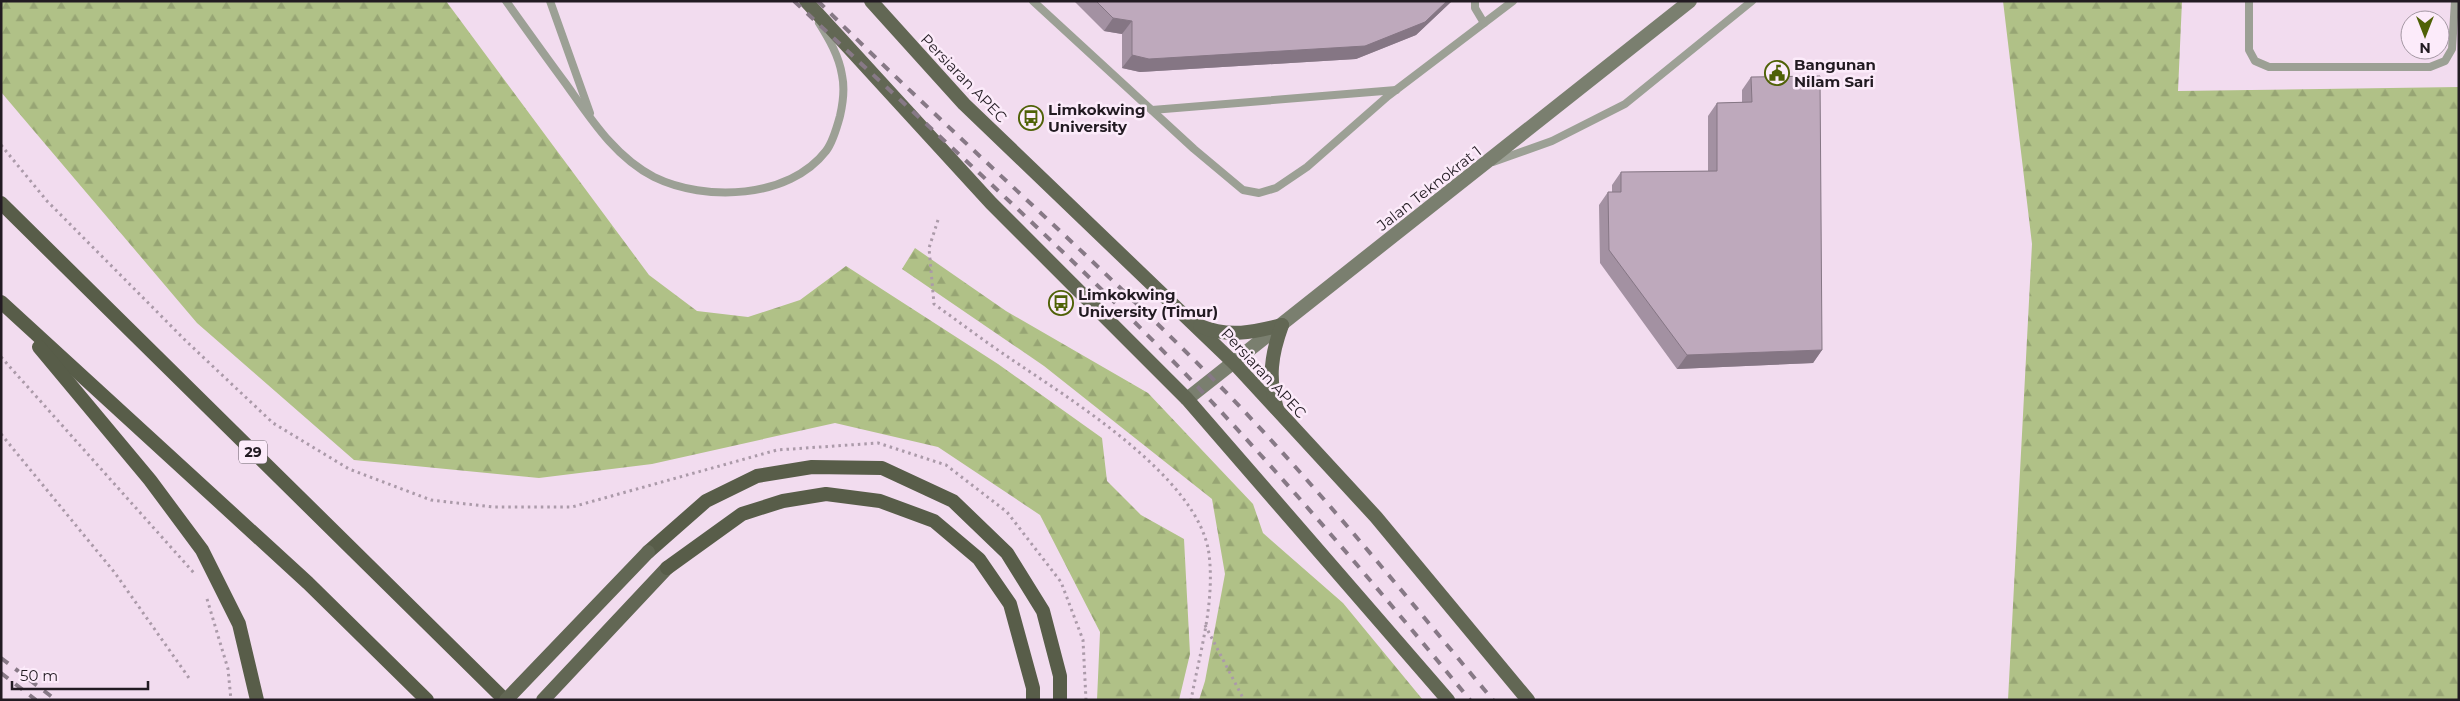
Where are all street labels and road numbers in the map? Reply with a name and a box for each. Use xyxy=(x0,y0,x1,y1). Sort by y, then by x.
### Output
street label: Persiaran APEC xyxy=(917,30,1011,127)
street label: Jalan Teknokrat 1 xyxy=(1372,141,1485,235)
street label: Persiaran APEC xyxy=(1217,324,1311,422)
road number: 29 xyxy=(239,441,267,464)

